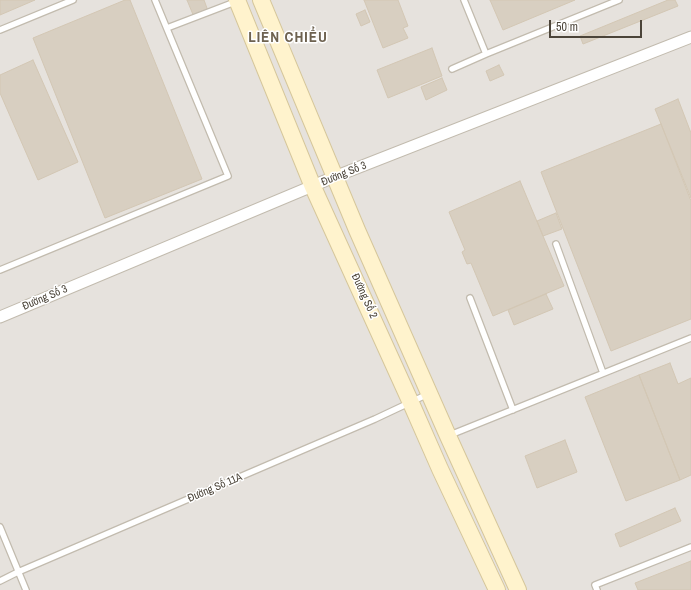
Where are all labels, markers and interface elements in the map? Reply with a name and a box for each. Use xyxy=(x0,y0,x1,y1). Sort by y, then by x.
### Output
scale bar xyxy=(551,12,644,38)
text: 50 m xyxy=(556,19,578,35)
district label: LIÊN CHIỂU xyxy=(248,29,328,47)
street label: Đường Số 3 xyxy=(319,159,369,189)
street label: Đường Số 2 xyxy=(348,272,380,320)
street label: Đường Số 3 xyxy=(20,283,70,313)
street label: Đường Số 11A xyxy=(186,471,244,505)

